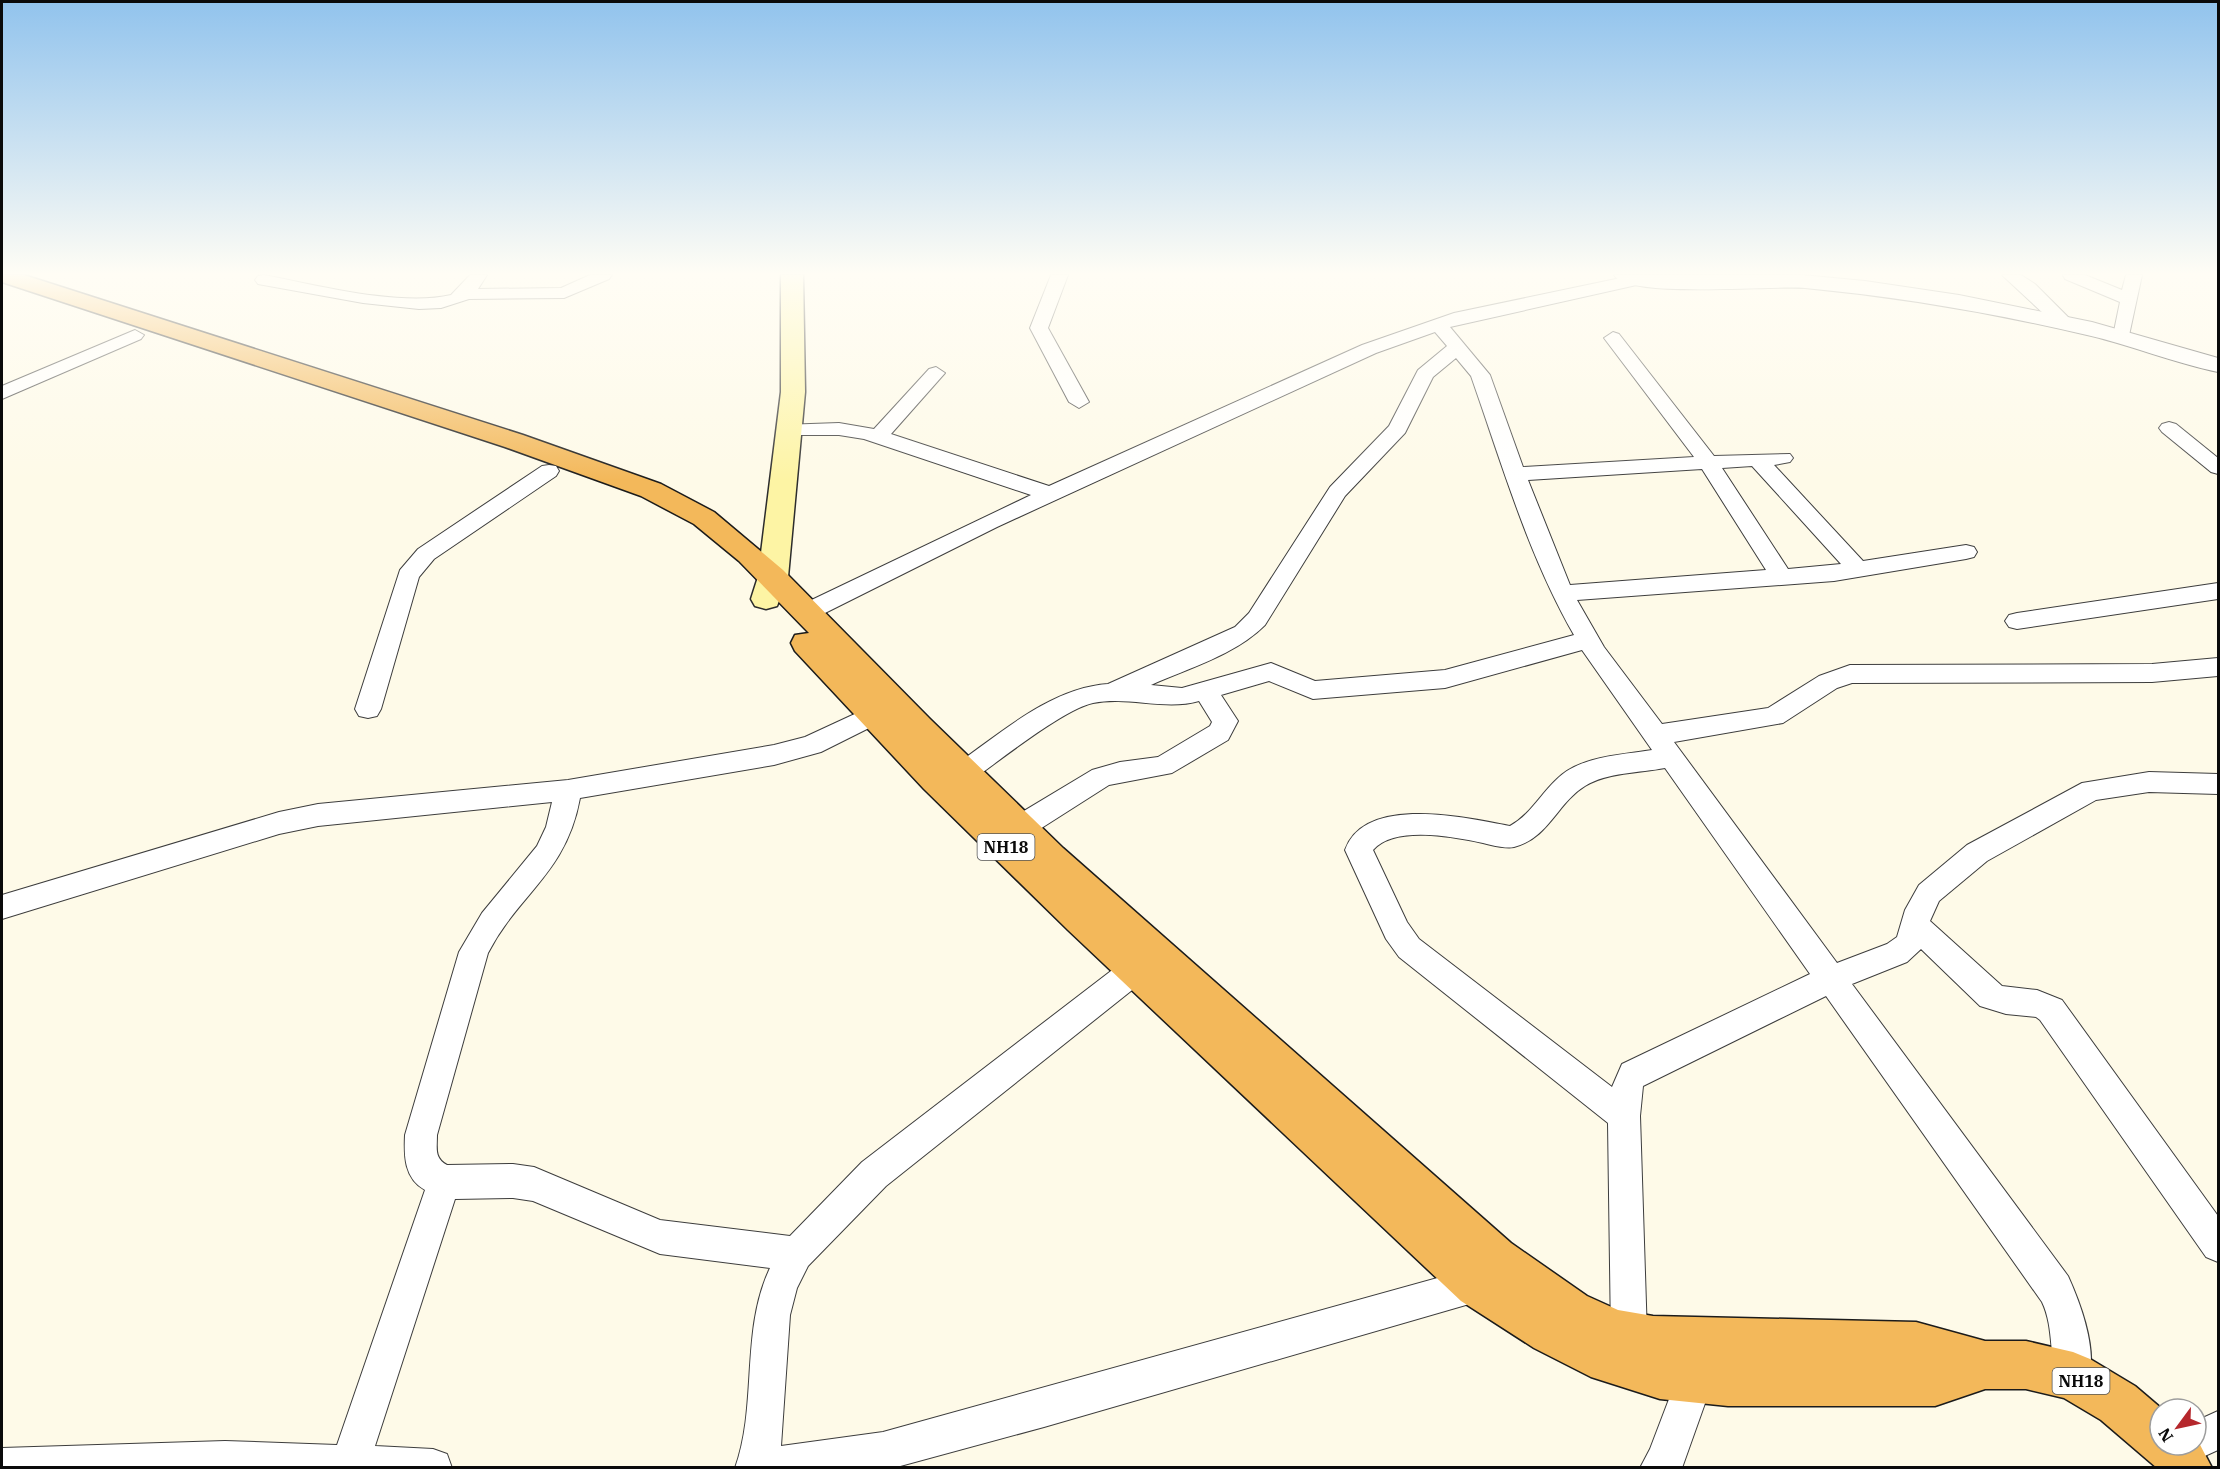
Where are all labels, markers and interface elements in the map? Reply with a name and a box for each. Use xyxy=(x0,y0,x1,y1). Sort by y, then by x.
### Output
road number: NH18 xyxy=(978,834,1034,860)
road number: NH18 xyxy=(2052,1368,2110,1394)
north arrow xyxy=(2148,1397,2208,1457)
text: N xyxy=(2154,1424,2177,1446)

